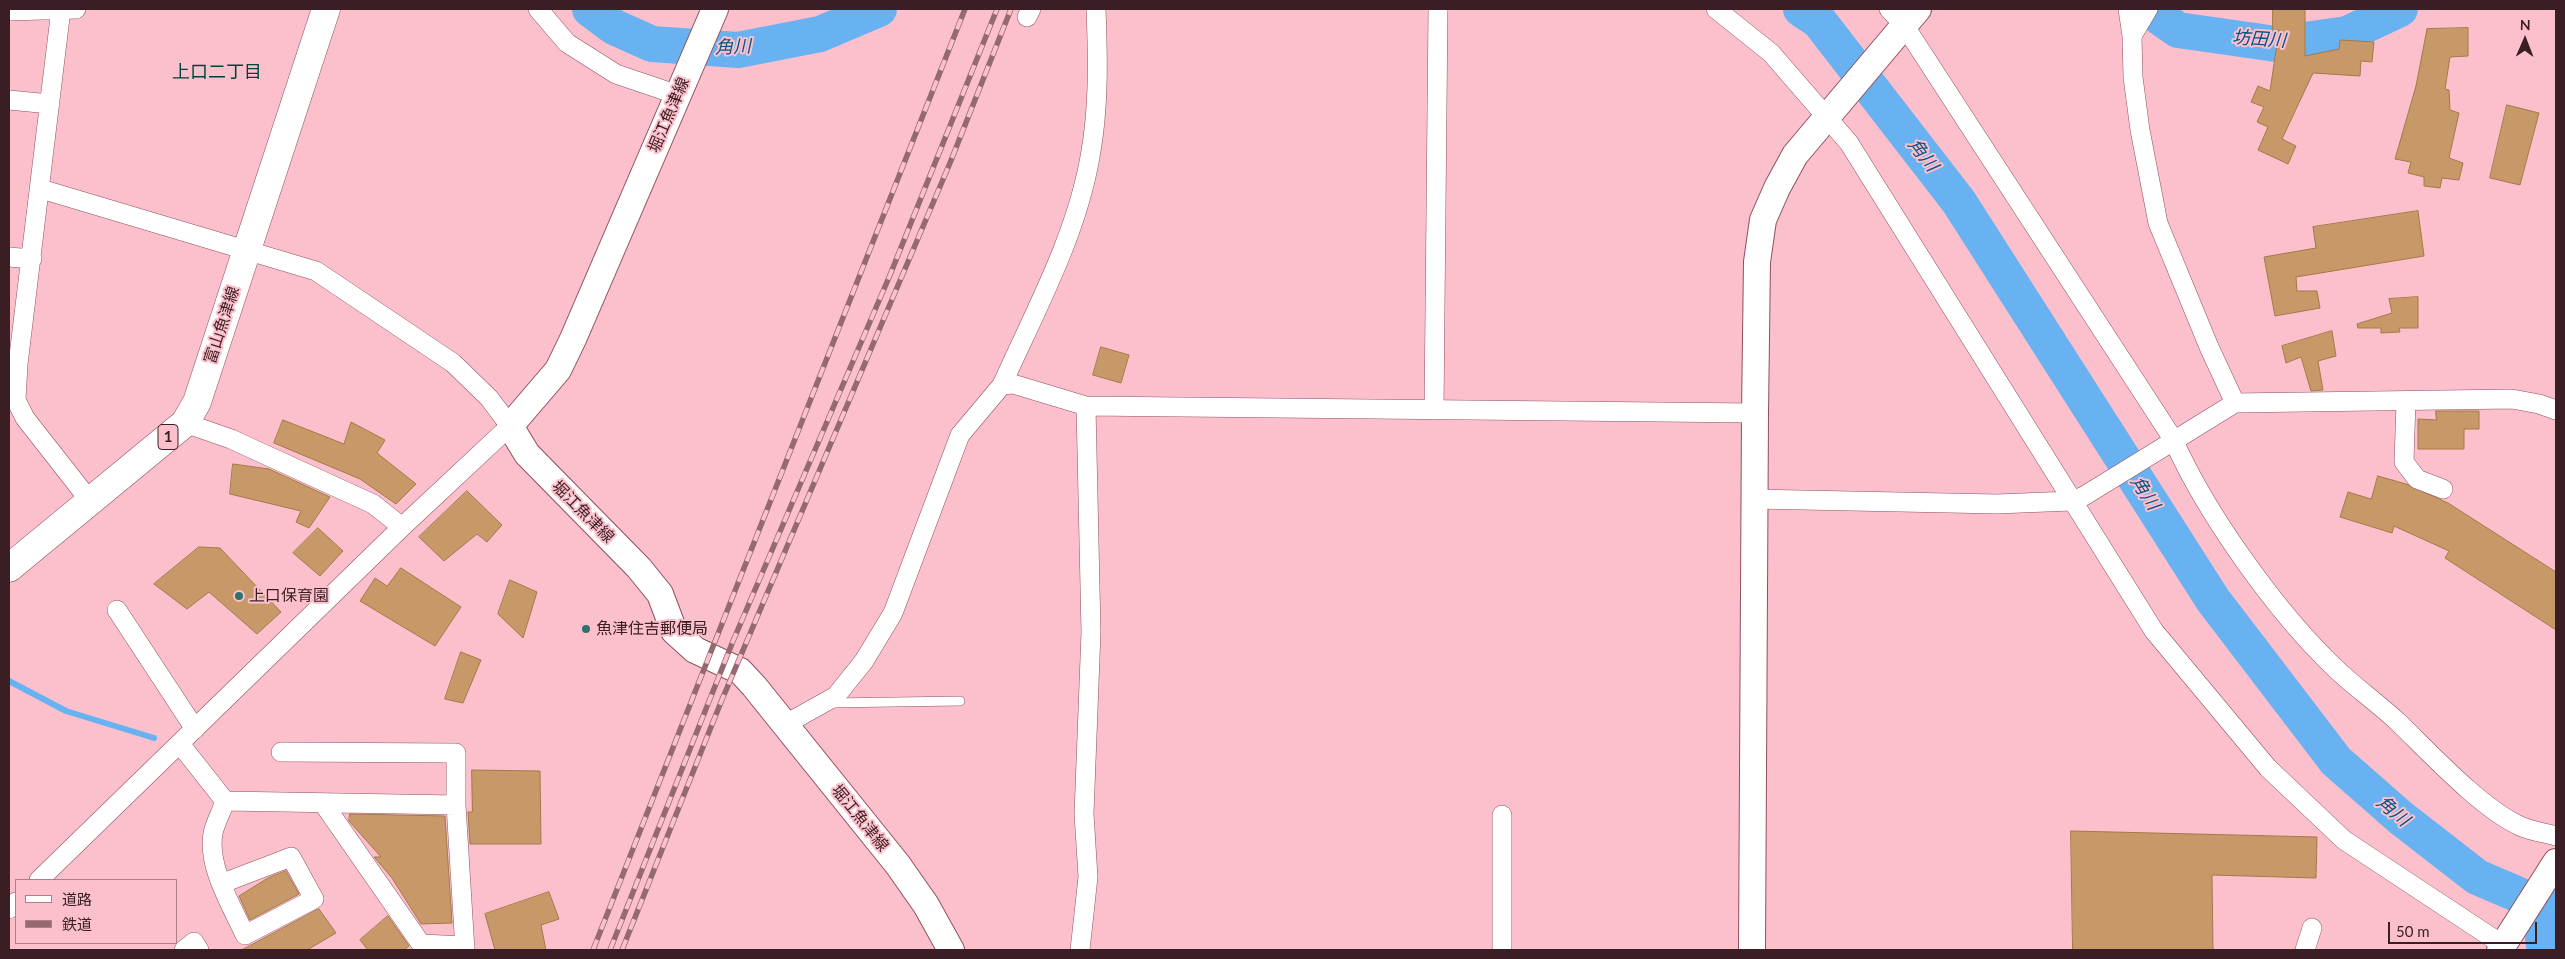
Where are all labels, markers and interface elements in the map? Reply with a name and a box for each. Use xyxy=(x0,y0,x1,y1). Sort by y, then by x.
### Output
north arrow xyxy=(2500,15,2550,65)
text: N xyxy=(2520,16,2531,33)
water label: 坊田川 xyxy=(2231,26,2287,52)
water label: 角川 xyxy=(715,36,751,58)
district label: 上口二丁目 xyxy=(172,61,262,83)
street label: 堀江魚津線 xyxy=(645,74,693,156)
water label: 角川 xyxy=(1903,134,1943,176)
street label: 富山魚津線 xyxy=(201,284,243,366)
road number: 1 xyxy=(158,424,178,450)
water label: 角川 xyxy=(2126,472,2164,514)
street label: 堀江魚津線 xyxy=(548,477,618,547)
place label: 上口保育園 xyxy=(249,586,329,606)
marker: 上口保育園 xyxy=(233,590,245,602)
place label: 魚津住吉郵便局 xyxy=(596,619,708,639)
marker: 魚津住吉郵便局 xyxy=(580,623,592,635)
street label: 堀江魚津線 xyxy=(827,781,893,855)
water label: 角川 xyxy=(2372,791,2414,831)
legend xyxy=(15,879,178,944)
text: 道路 xyxy=(62,890,92,908)
scale bar xyxy=(2390,912,2539,944)
text: 鉄道 xyxy=(62,915,92,933)
text: 50 m xyxy=(2396,922,2430,940)

